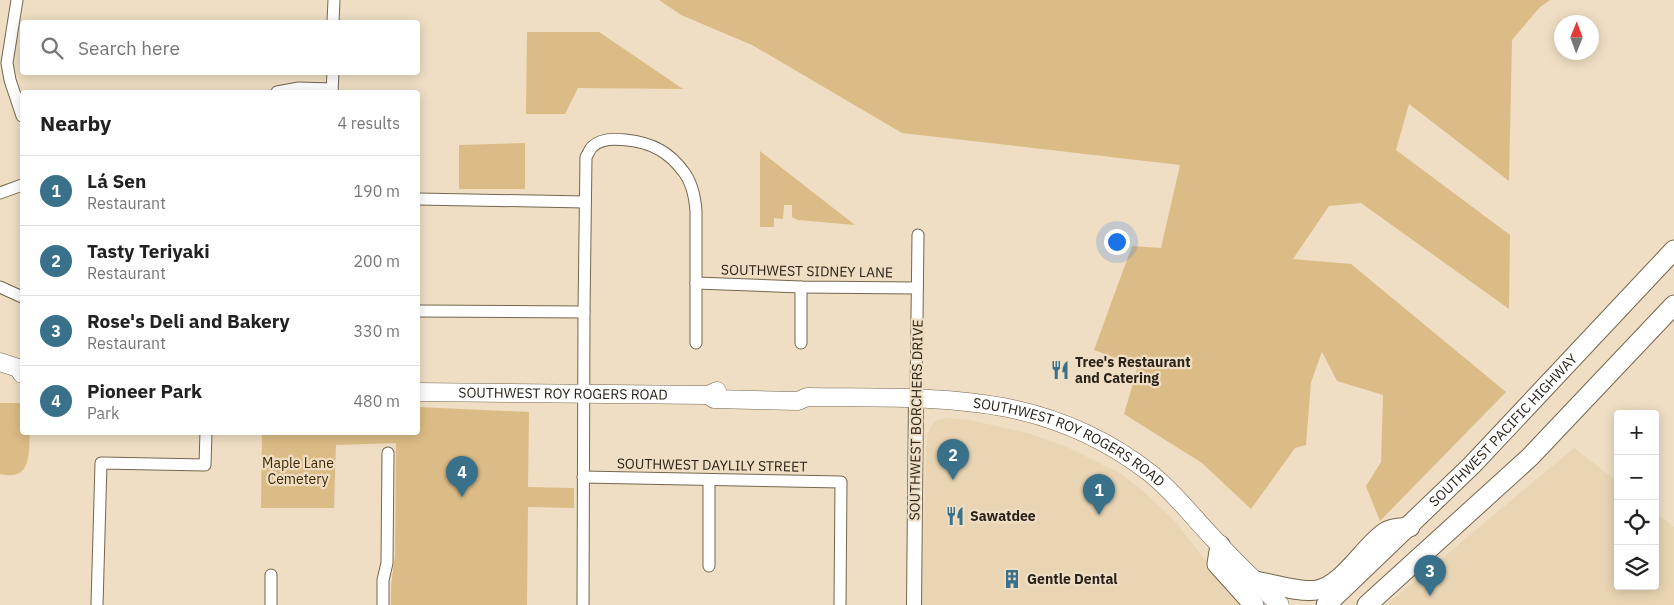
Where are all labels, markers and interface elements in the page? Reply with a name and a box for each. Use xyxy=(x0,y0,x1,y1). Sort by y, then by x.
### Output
north arrow xyxy=(1554,15,1599,60)
search box xyxy=(20,20,420,75)
icon: search xyxy=(38,34,66,62)
text: Search here xyxy=(78,36,180,60)
text: Nearby xyxy=(40,109,111,137)
text: 4 results xyxy=(337,113,400,133)
text: Lá Sen xyxy=(87,169,146,193)
text: 1 xyxy=(51,181,61,201)
text: 190 m xyxy=(353,181,400,201)
text: Restaurant xyxy=(87,193,166,213)
your location xyxy=(1104,229,1130,255)
text: Tasty Teriyaki xyxy=(87,239,210,263)
text: 2 xyxy=(51,251,61,271)
text: 200 m xyxy=(353,251,400,271)
street label: SOUTHWEST SIDNEY LANE xyxy=(721,260,893,282)
text: Restaurant xyxy=(87,263,166,283)
text: Rose's Deli and Bakery xyxy=(87,309,290,333)
street label: SOUTHWEST BORCHERS DRIVE xyxy=(905,319,927,521)
text: 3 xyxy=(51,321,61,341)
text: 330 m xyxy=(353,321,400,341)
text: Restaurant xyxy=(87,333,166,353)
street label: SOUTHWEST PACIFIC HIGHWAY xyxy=(1425,349,1582,510)
place label: Tree's Restaurant and Catering xyxy=(1075,353,1191,387)
restaurant icon: Tree's Restaurant and Catering xyxy=(1049,359,1071,381)
text: Pioneer Park xyxy=(87,379,202,403)
street label: SOUTHWEST ROY ROGERS ROAD xyxy=(458,383,668,404)
text: 4 xyxy=(51,391,61,411)
text: 480 m xyxy=(353,391,400,411)
street label: SOUTHWEST ROY ROGERS ROAD xyxy=(972,394,1168,490)
text: Park xyxy=(87,403,119,423)
map controls xyxy=(1614,410,1659,590)
button: + xyxy=(1614,410,1659,455)
pin: 2 xyxy=(937,439,969,480)
park label: Maple Lane Cemetery xyxy=(262,454,334,488)
street label: SOUTHWEST DAYLILY STREET xyxy=(617,454,807,476)
button: − xyxy=(1614,455,1659,500)
pin: 4 xyxy=(446,456,478,497)
pin: 1 xyxy=(1083,474,1115,515)
button: locate xyxy=(1614,500,1659,545)
restaurant icon: Sawatdee xyxy=(944,505,966,527)
place label: Sawatdee xyxy=(970,507,1036,525)
button: layers xyxy=(1614,545,1659,590)
pin: 3 xyxy=(1414,555,1446,596)
building icon: Gentle Dental xyxy=(1001,568,1023,590)
place label: Gentle Dental xyxy=(1027,570,1118,588)

